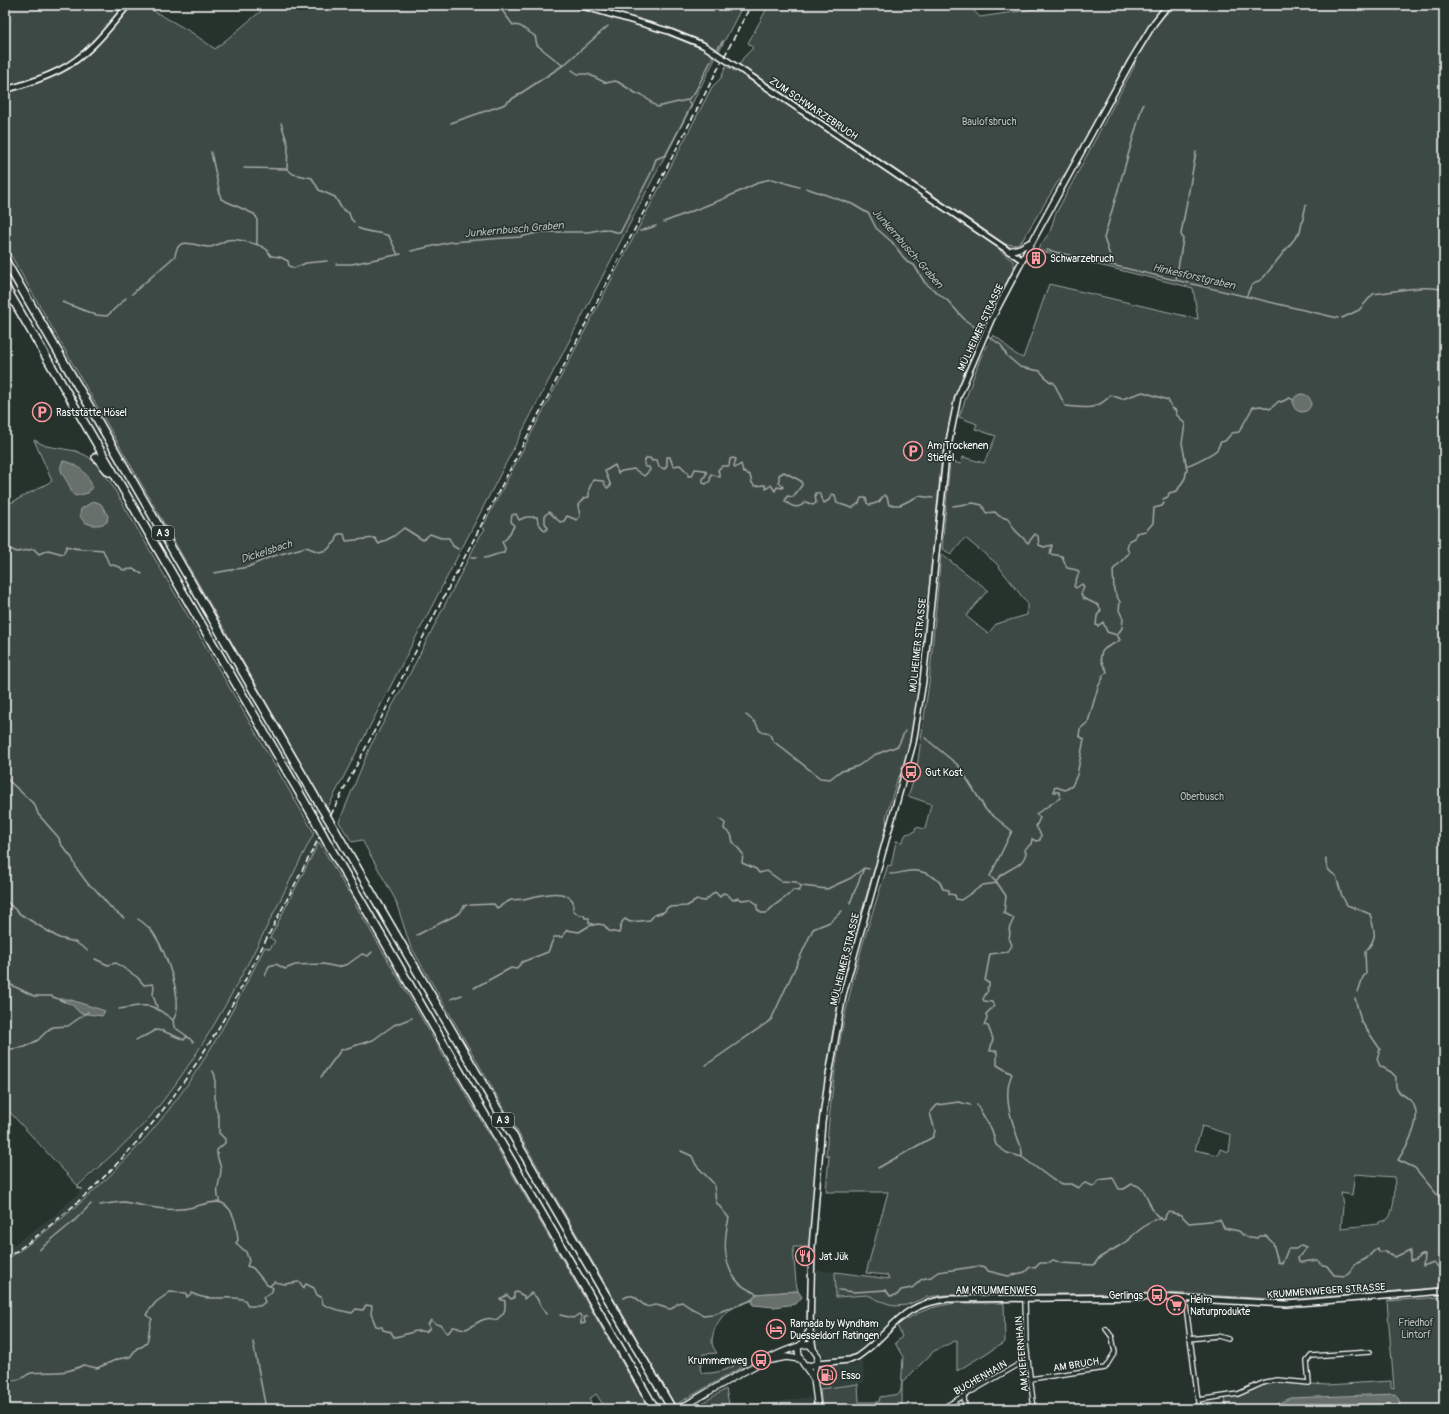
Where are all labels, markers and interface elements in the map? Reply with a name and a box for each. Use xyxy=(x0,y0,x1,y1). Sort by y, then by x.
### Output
street label: ZUM SCHWARZEBRUCH xyxy=(767,75,860,143)
park label: Baulofsbruch xyxy=(962,116,1017,128)
water label: Junkernbusch-Graben xyxy=(869,206,946,292)
water label: Junkernbusch Graben xyxy=(464,219,565,240)
building icon: Schwarzebruch xyxy=(1025,247,1047,269)
place label: Schwarzebruch xyxy=(1050,253,1114,265)
water label: Hinkesforstgraben xyxy=(1151,261,1237,292)
street label: MÜLHEIMER STRASSE xyxy=(955,282,1006,373)
parking icon: Raststätte Hösel xyxy=(31,401,53,423)
place label: Raststätte Hösel xyxy=(56,407,127,419)
parking icon: Am Trockenen Stiefel xyxy=(902,440,924,462)
place label: Am Trockenen Stiefel xyxy=(927,440,989,464)
road number: A 3 xyxy=(152,526,174,540)
water label: Dickelsbach xyxy=(239,537,294,566)
street label: MÜLHEIMER STRASSE xyxy=(907,597,929,693)
bus stop icon: Gut Kost xyxy=(900,761,922,783)
place label: Gut Kost xyxy=(925,767,964,779)
park label: Oberbusch xyxy=(1180,791,1224,803)
street label: MÜLHEIMER STRASSE xyxy=(828,912,862,1007)
road number: A 3 xyxy=(492,1113,514,1127)
restaurant icon: Jat Jük xyxy=(794,1245,816,1267)
place label: Jat Jük xyxy=(819,1251,849,1263)
street label: KRUMMENWEGER STRASSE xyxy=(1266,1281,1386,1301)
bus stop icon: Gerlings xyxy=(1146,1284,1168,1306)
street label: AM KRUMMENWEG xyxy=(955,1285,1037,1297)
place label: Gerlings xyxy=(1109,1290,1144,1302)
supermarket icon: Helm Naturprodukte xyxy=(1165,1294,1187,1316)
place label: Helm Naturprodukte xyxy=(1190,1294,1250,1318)
street label: AM KIEFERNHAIN xyxy=(1013,1315,1031,1392)
park label: Friedhof Lintorf xyxy=(1398,1317,1434,1341)
hotel icon: Ramada by Wyndham Duesseldorf Ratingen xyxy=(765,1318,787,1340)
place label: Ramada by Wyndham Duesseldorf Ratingen xyxy=(790,1318,879,1342)
bus stop icon: Krummenweg xyxy=(750,1349,772,1371)
place label: Krummenweg xyxy=(688,1355,747,1367)
street label: AM BRUCH xyxy=(1052,1355,1100,1375)
street label: BUCHENHAIN xyxy=(952,1358,1009,1398)
fuel station icon: Esso xyxy=(816,1364,838,1386)
place label: Esso xyxy=(841,1370,861,1382)

